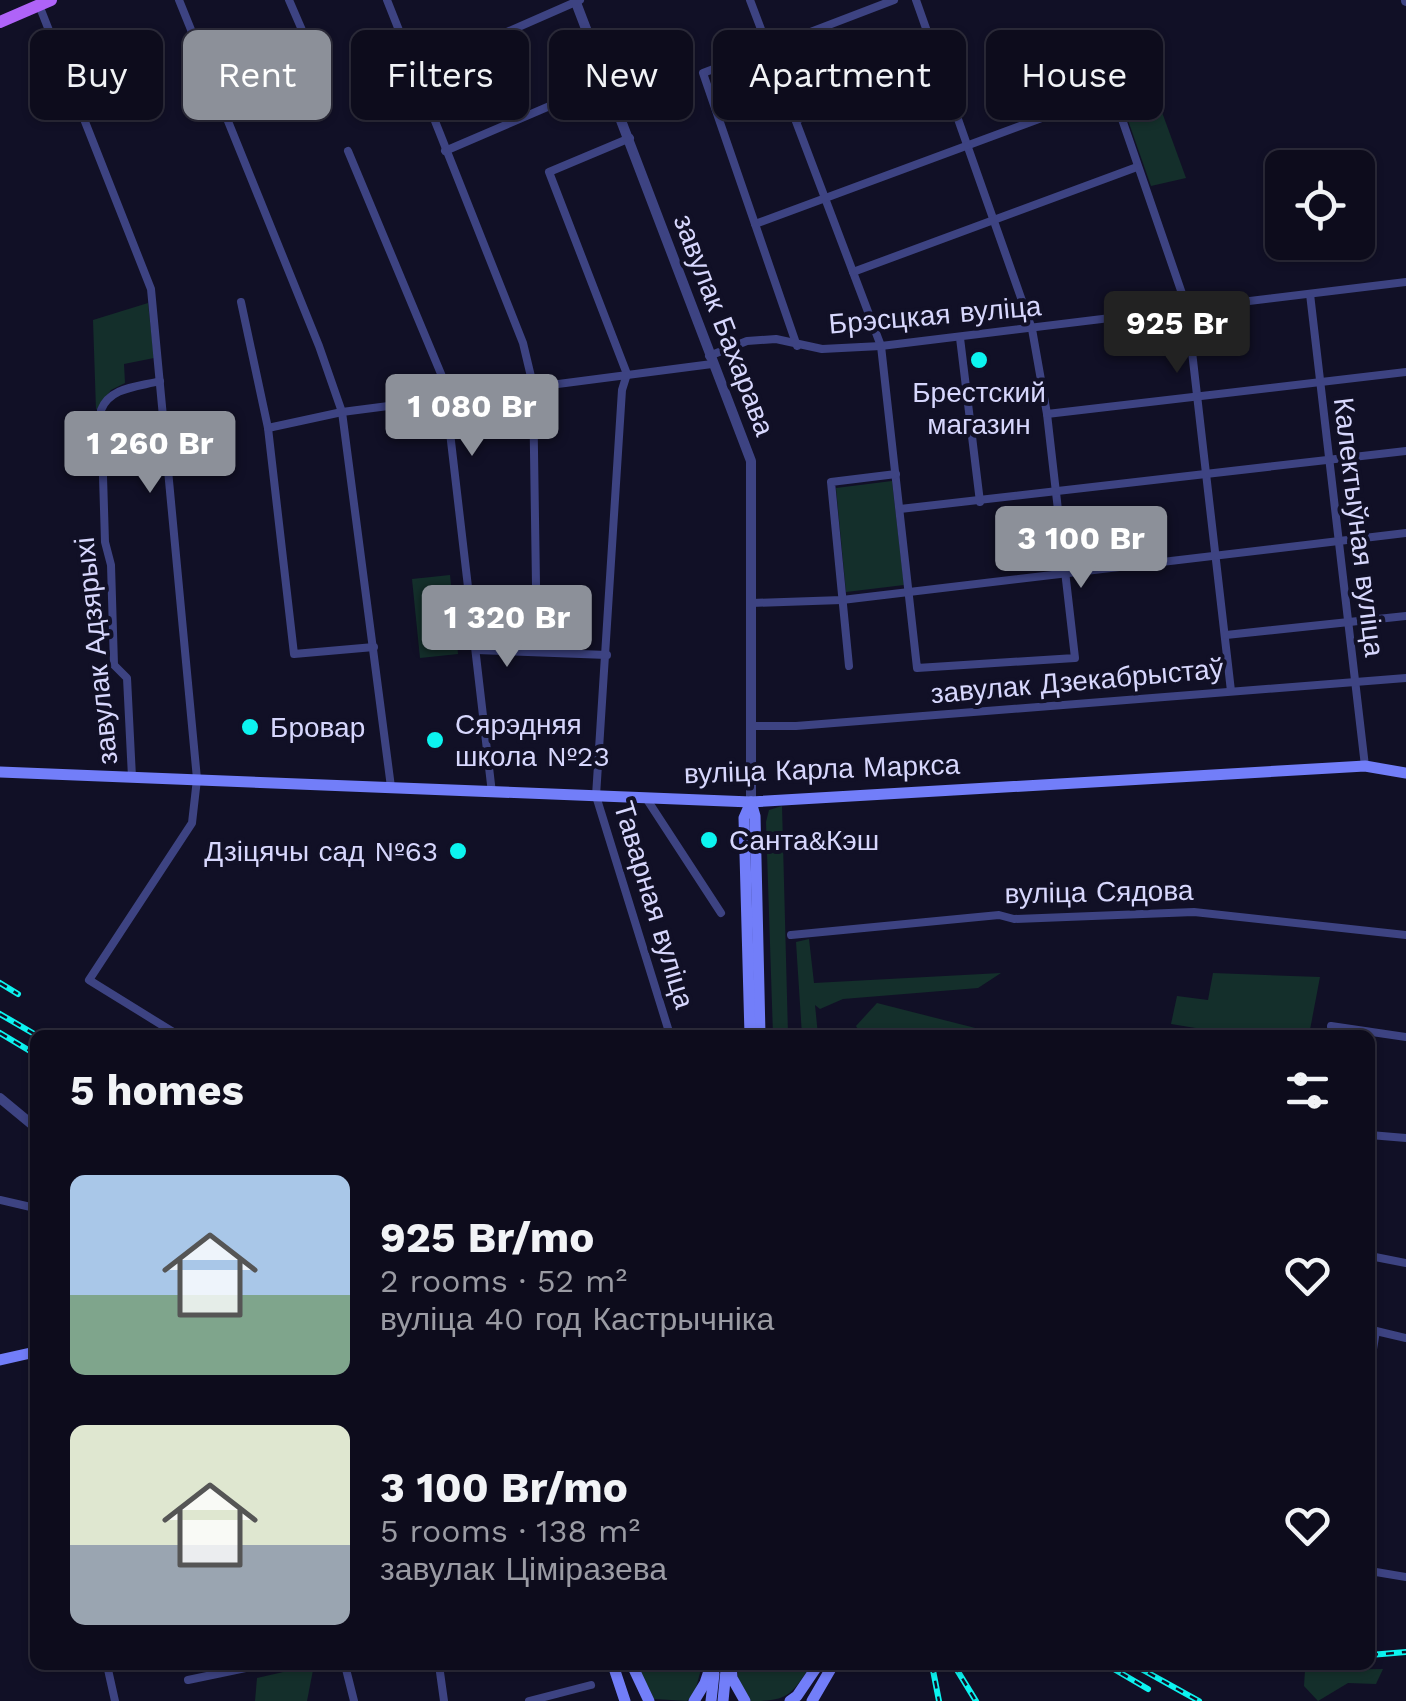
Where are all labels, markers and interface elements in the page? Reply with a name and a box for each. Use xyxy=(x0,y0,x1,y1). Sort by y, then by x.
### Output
chip: Buy xyxy=(30,30,163,120)
chip: Rent xyxy=(183,30,331,120)
chip: Filters xyxy=(351,30,529,120)
chip: New xyxy=(549,30,693,120)
chip: Apartment xyxy=(713,30,966,120)
chip: House xyxy=(986,30,1163,120)
map controls xyxy=(1265,150,1375,260)
button: locate xyxy=(1265,150,1375,260)
street label: завулак Бахарава xyxy=(667,210,782,441)
street label: Брэсцкая вуліца xyxy=(827,289,1043,341)
pin: 925 Br xyxy=(1096,291,1258,376)
text: 925 Br xyxy=(1126,304,1228,342)
marker: Брестский магазин xyxy=(968,349,990,371)
pin: 1 080 Br xyxy=(369,374,575,459)
place label: Брестский магазин xyxy=(912,376,1046,441)
text: 1 080 Br xyxy=(407,387,537,425)
street label: Калектыўная вуліца xyxy=(1327,396,1391,659)
pin: 1 260 Br xyxy=(47,411,253,496)
text: 1 260 Br xyxy=(86,424,214,462)
pin: 3 100 Br xyxy=(978,506,1184,591)
text: 3 100 Br xyxy=(1017,519,1145,557)
street label: завулак Адзярыхі xyxy=(68,536,124,766)
pin: 1 320 Br xyxy=(404,585,610,670)
text: 1 320 Br xyxy=(444,598,570,636)
street label: завулак Дзекабрыстаў xyxy=(929,652,1225,710)
place label: Сярэдняя школа №23 xyxy=(455,708,610,773)
place label: Бровар xyxy=(270,711,365,744)
marker: Бровар xyxy=(239,716,261,738)
marker: Сярэдняя школа №23 xyxy=(424,729,446,751)
street label: вуліца Карла Маркса xyxy=(683,748,961,790)
street label: Таварная вуліца xyxy=(607,798,701,1013)
place label: Санта&Кэш xyxy=(729,824,879,857)
marker: Санта&Кэш xyxy=(698,829,720,851)
place label: Дзіцячы сад №63 xyxy=(204,835,438,868)
marker: Дзіцячы сад №63 xyxy=(447,840,469,862)
street label: вуліца Сядова xyxy=(1004,874,1194,910)
icon: filters xyxy=(1280,1063,1335,1118)
text: 5 homes xyxy=(70,1066,244,1115)
text: 925 Br/mo xyxy=(380,1213,594,1262)
icon: home xyxy=(150,1215,270,1335)
icon: heart xyxy=(1280,1248,1335,1303)
text: 2 rooms · 52 m² xyxy=(380,1262,627,1300)
text: вуліца 40 год Кастрычніка xyxy=(380,1300,774,1338)
text: 3 100 Br/mo xyxy=(380,1463,628,1512)
icon: home xyxy=(150,1465,270,1585)
icon: heart xyxy=(1280,1498,1335,1553)
text: 5 rooms · 138 m² xyxy=(380,1512,640,1550)
text: завулак Ціміразева xyxy=(380,1550,667,1588)

